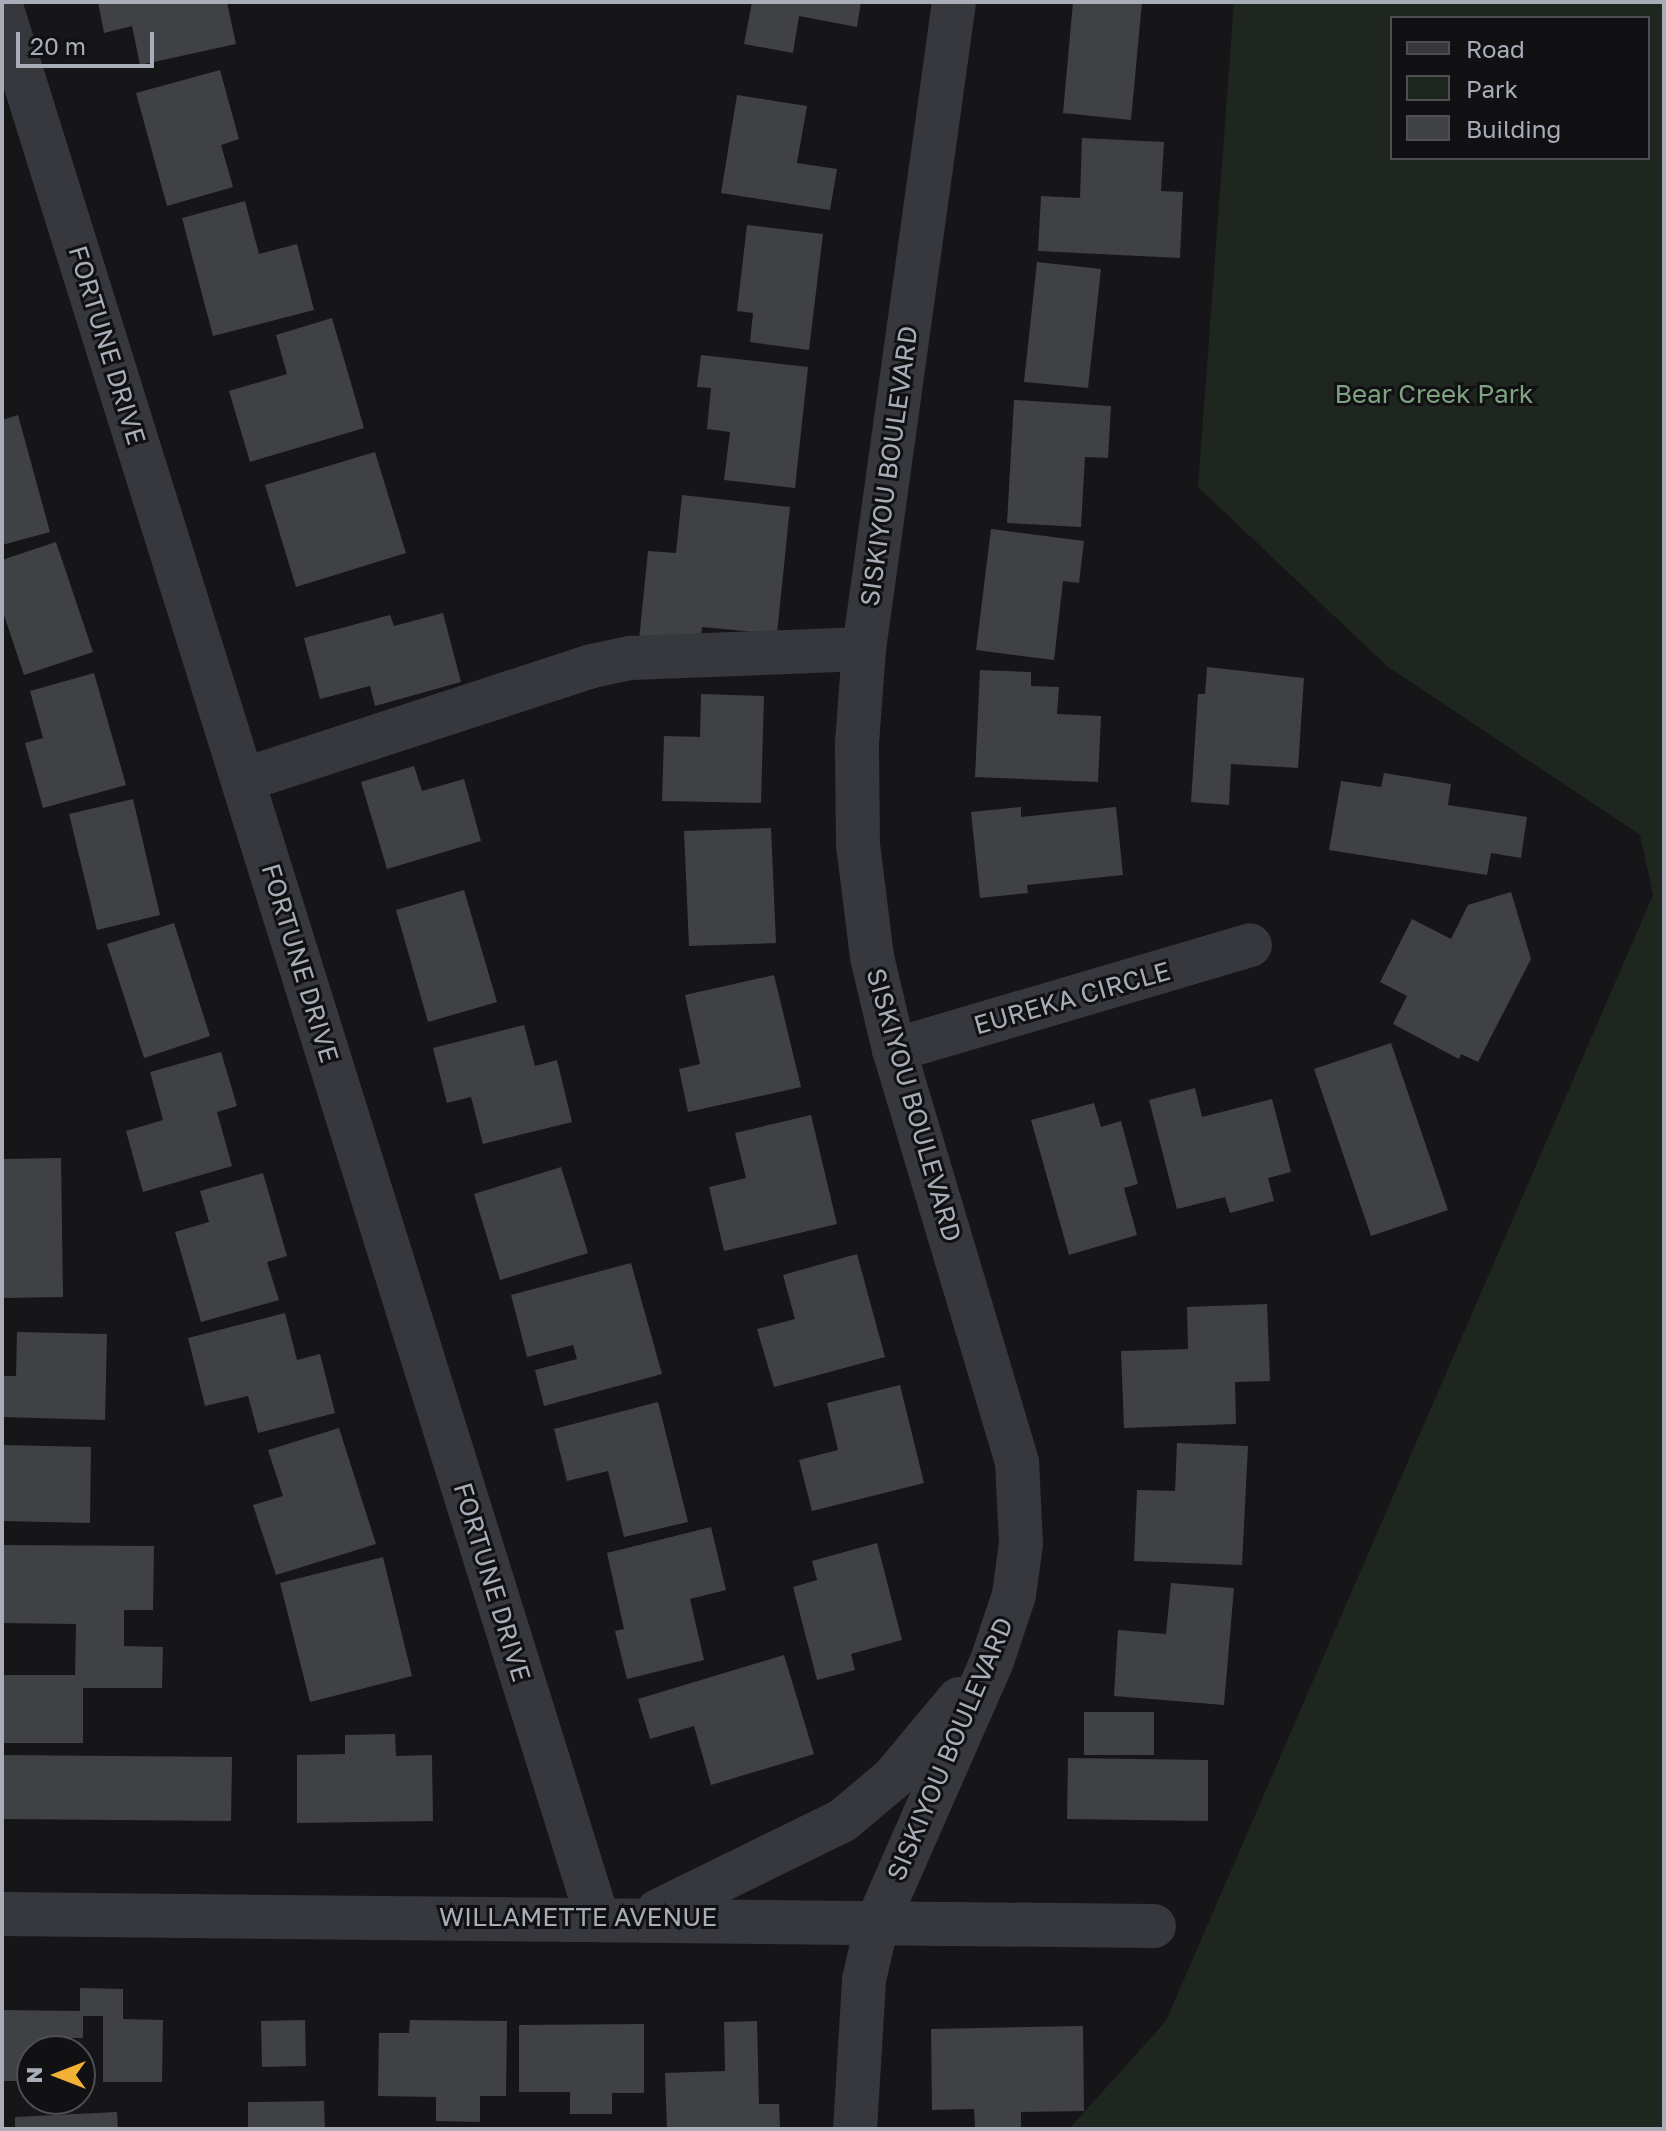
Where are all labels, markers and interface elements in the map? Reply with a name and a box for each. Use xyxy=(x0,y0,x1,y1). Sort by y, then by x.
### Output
scale bar xyxy=(20,16,158,66)
legend xyxy=(1390,16,1650,160)
text: 20 m xyxy=(30,31,86,60)
text: Road xyxy=(1466,34,1525,63)
text: Park xyxy=(1466,74,1518,103)
text: Building xyxy=(1466,114,1561,143)
street label: FORTUNE DRIVE xyxy=(62,242,152,448)
street label: SISKIYOU BOULEVARD xyxy=(854,324,924,608)
park label: Bear Creek Park xyxy=(1334,378,1534,410)
street label: FORTUNE DRIVE xyxy=(255,860,345,1066)
street label: EUREKA CIRCLE xyxy=(970,955,1174,1041)
street label: SISKIYOU BOULEVARD xyxy=(860,965,968,1245)
street label: FORTUNE DRIVE xyxy=(447,1479,537,1685)
street label: SISKIYOU BOULEVARD xyxy=(880,1613,1020,1885)
street label: WILLAMETTE AVENUE xyxy=(439,1901,717,1933)
north arrow xyxy=(16,2035,96,2115)
text: N xyxy=(20,2067,47,2083)

